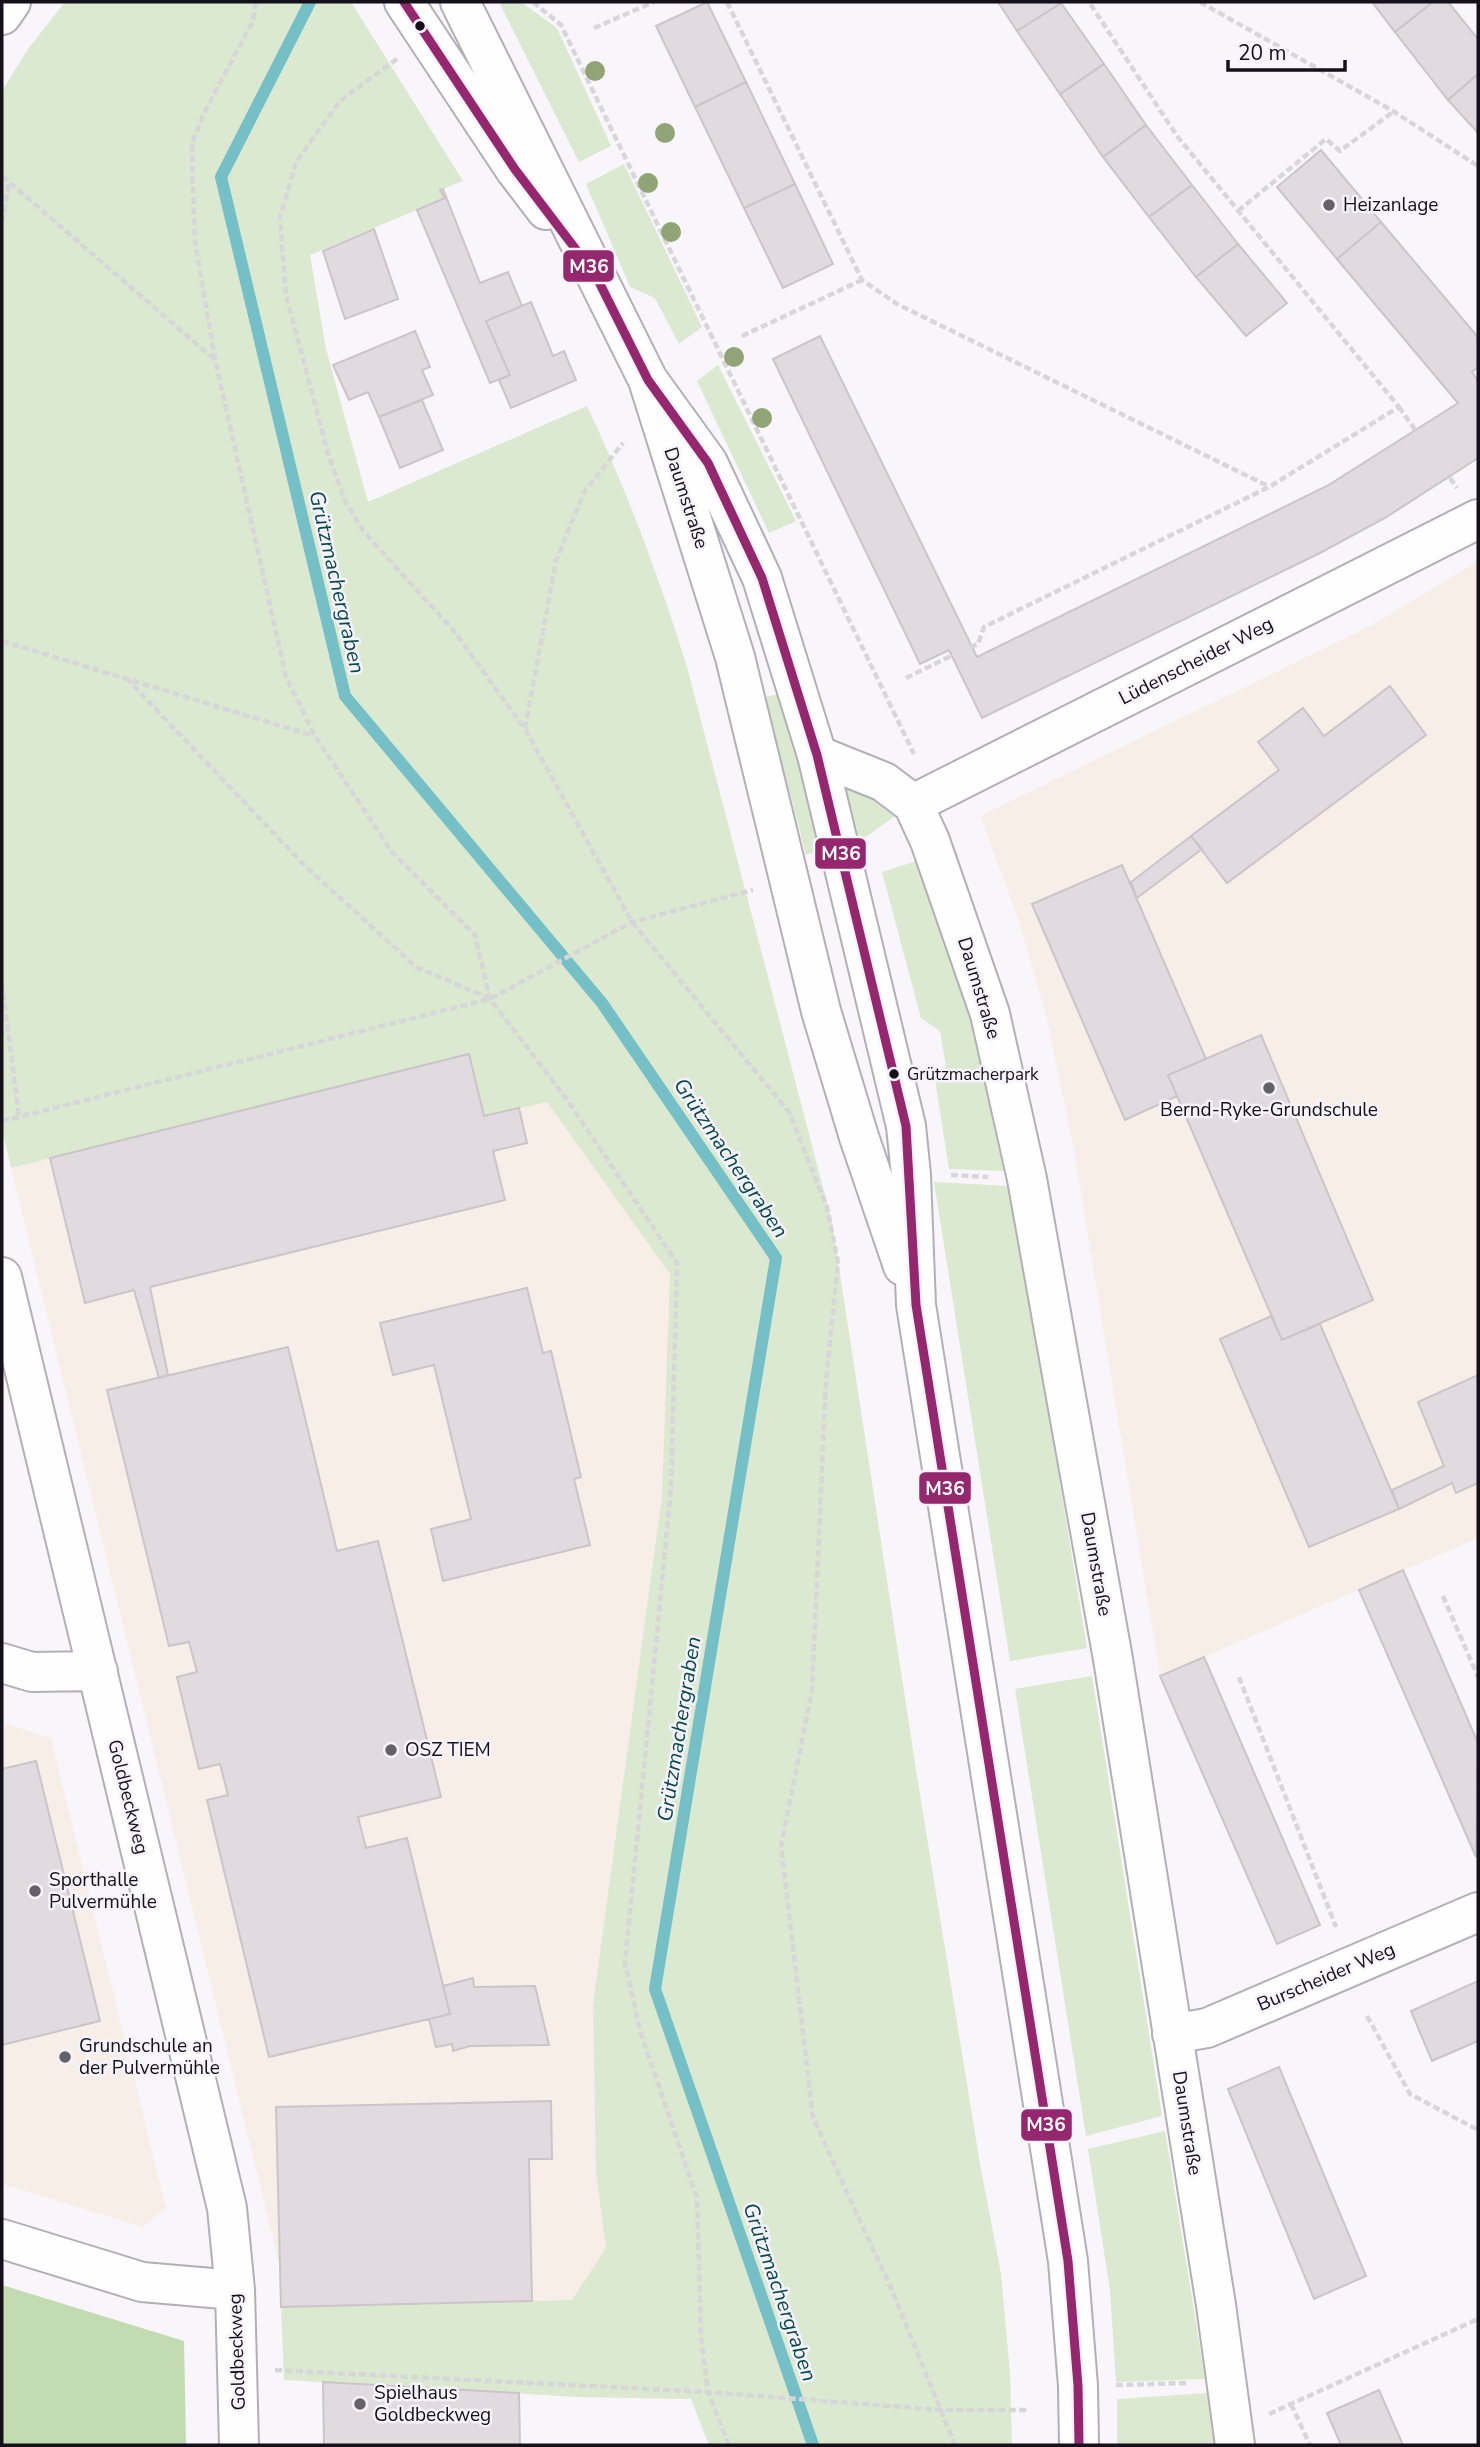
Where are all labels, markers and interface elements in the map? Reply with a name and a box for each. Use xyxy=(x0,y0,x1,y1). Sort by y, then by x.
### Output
unlabelled marker xyxy=(413,19,427,33)
scale bar xyxy=(1228,28,1345,72)
text: 20 m xyxy=(1238,39,1287,67)
place label: Heizanlage xyxy=(1343,192,1438,218)
marker: Heizanlage xyxy=(1321,197,1337,213)
line badge: M36 xyxy=(562,249,615,283)
text: M36 xyxy=(569,254,609,280)
street label: Daumstraße xyxy=(657,444,715,552)
water label: Grützmachergraben xyxy=(302,488,372,676)
street label: Lüdenscheider Weg xyxy=(1114,611,1278,711)
line badge: M36 xyxy=(814,837,867,870)
text: M36 xyxy=(821,841,861,867)
street label: Daumstraße xyxy=(951,934,1007,1042)
place label: Grützmacherpark xyxy=(907,1063,1039,1086)
marker: Grützmacherpark xyxy=(887,1067,901,1081)
water label: Grützmachergraben xyxy=(667,1073,795,1243)
marker: Bernd-Ryke-Grundschule xyxy=(1261,1080,1277,1096)
place label: Bernd-Ryke-Grundschule xyxy=(1160,1097,1378,1123)
line badge: M36 xyxy=(918,1471,972,1505)
text: M36 xyxy=(925,1476,965,1502)
street label: Daumstraße xyxy=(1074,1510,1118,1618)
water label: Grützmachergraben xyxy=(651,1634,707,1824)
street label: Goldbeckweg xyxy=(101,1737,155,1857)
place label: OSZ TIEM xyxy=(405,1737,491,1763)
marker: OSZ TIEM xyxy=(383,1742,399,1758)
place label: Sporthalle Pulvermühle xyxy=(49,1867,157,1915)
marker: Sporthalle Pulvermühle xyxy=(27,1883,43,1899)
street label: Burscheider Weg xyxy=(1253,1936,1399,2018)
place label: Grundschule an der Pulvermühle xyxy=(79,2033,220,2081)
marker: Grundschule an der Pulvermühle xyxy=(57,2049,73,2065)
street label: Daumstraße xyxy=(1166,2069,1208,2177)
line badge: M36 xyxy=(1020,2108,1073,2142)
text: M36 xyxy=(1026,2112,1066,2138)
water label: Grützmachergraben xyxy=(736,2199,824,2385)
street label: Goldbeckweg xyxy=(222,2293,252,2411)
place label: Spielhaus Goldbeckweg xyxy=(374,2380,491,2428)
marker: Spielhaus Goldbeckweg xyxy=(352,2396,368,2412)

